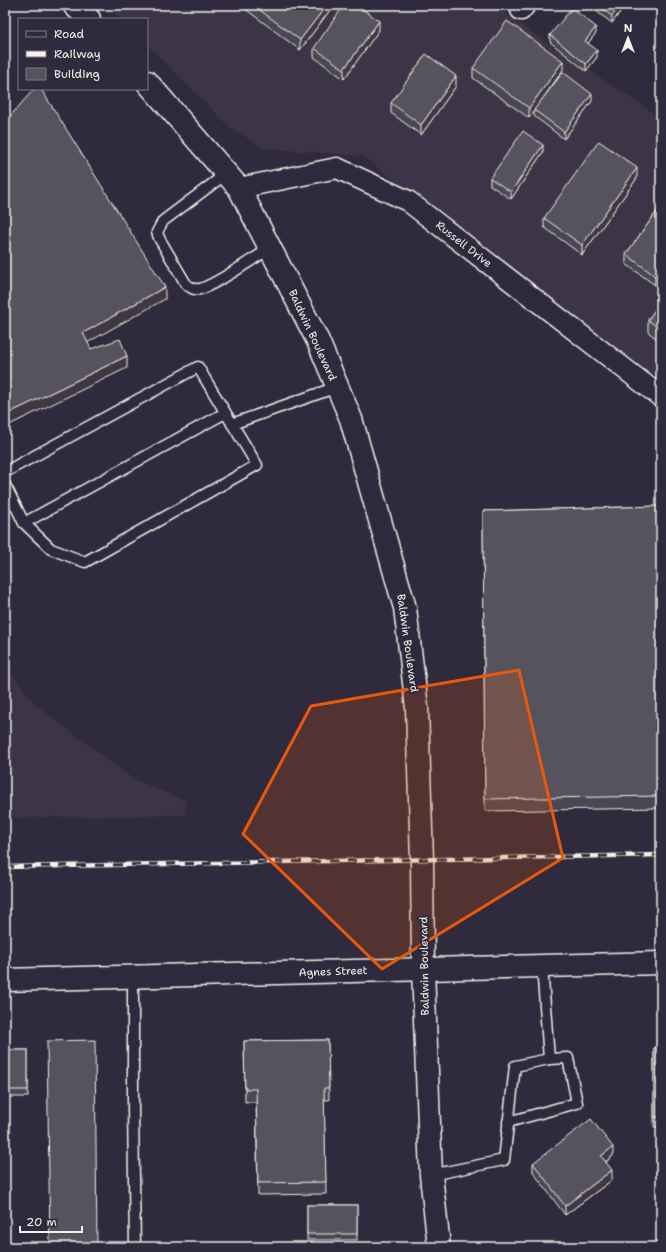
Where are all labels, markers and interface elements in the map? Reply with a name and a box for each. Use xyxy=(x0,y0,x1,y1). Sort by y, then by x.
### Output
legend xyxy=(18,18,148,90)
north arrow xyxy=(608,18,648,58)
text: N xyxy=(624,21,633,36)
text: Road xyxy=(54,26,85,42)
text: Railway xyxy=(54,46,101,62)
text: Building xyxy=(54,66,100,82)
street label: Russell Drive xyxy=(432,218,495,271)
street label: Baldwin Boulevard xyxy=(285,287,340,383)
street label: Baldwin Boulevard xyxy=(393,593,422,693)
street label: Baldwin Boulevard xyxy=(416,916,433,1016)
street label: Agnes Street xyxy=(298,963,368,980)
scale bar xyxy=(20,1208,82,1234)
text: 20 m xyxy=(26,1214,57,1230)

